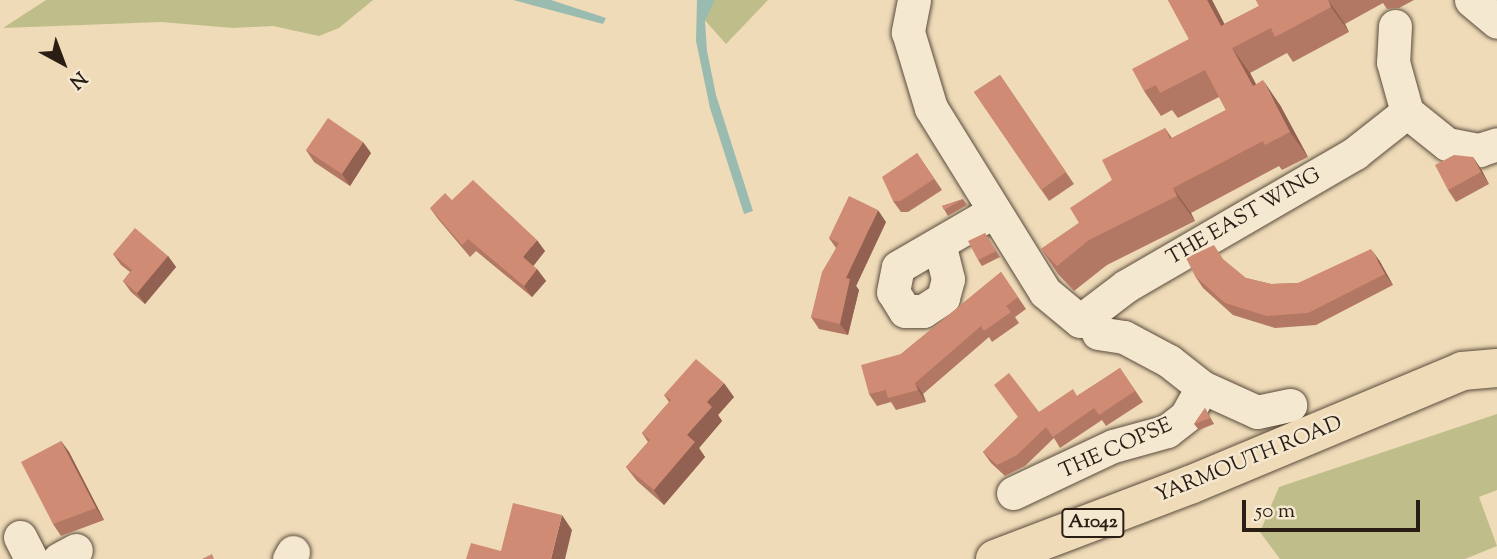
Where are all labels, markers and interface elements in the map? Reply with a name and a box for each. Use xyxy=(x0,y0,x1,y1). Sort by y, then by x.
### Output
north arrow xyxy=(28,28,98,98)
text: N xyxy=(63,64,92,94)
street label: THE EAST WING xyxy=(1162,163,1326,271)
street label: YARMOUTH ROAD xyxy=(1152,411,1346,509)
street label: THE COPSE xyxy=(1056,413,1176,485)
scale bar xyxy=(1245,486,1424,530)
text: 50 m xyxy=(1255,497,1295,527)
road number: A1042 xyxy=(1060,508,1126,538)

